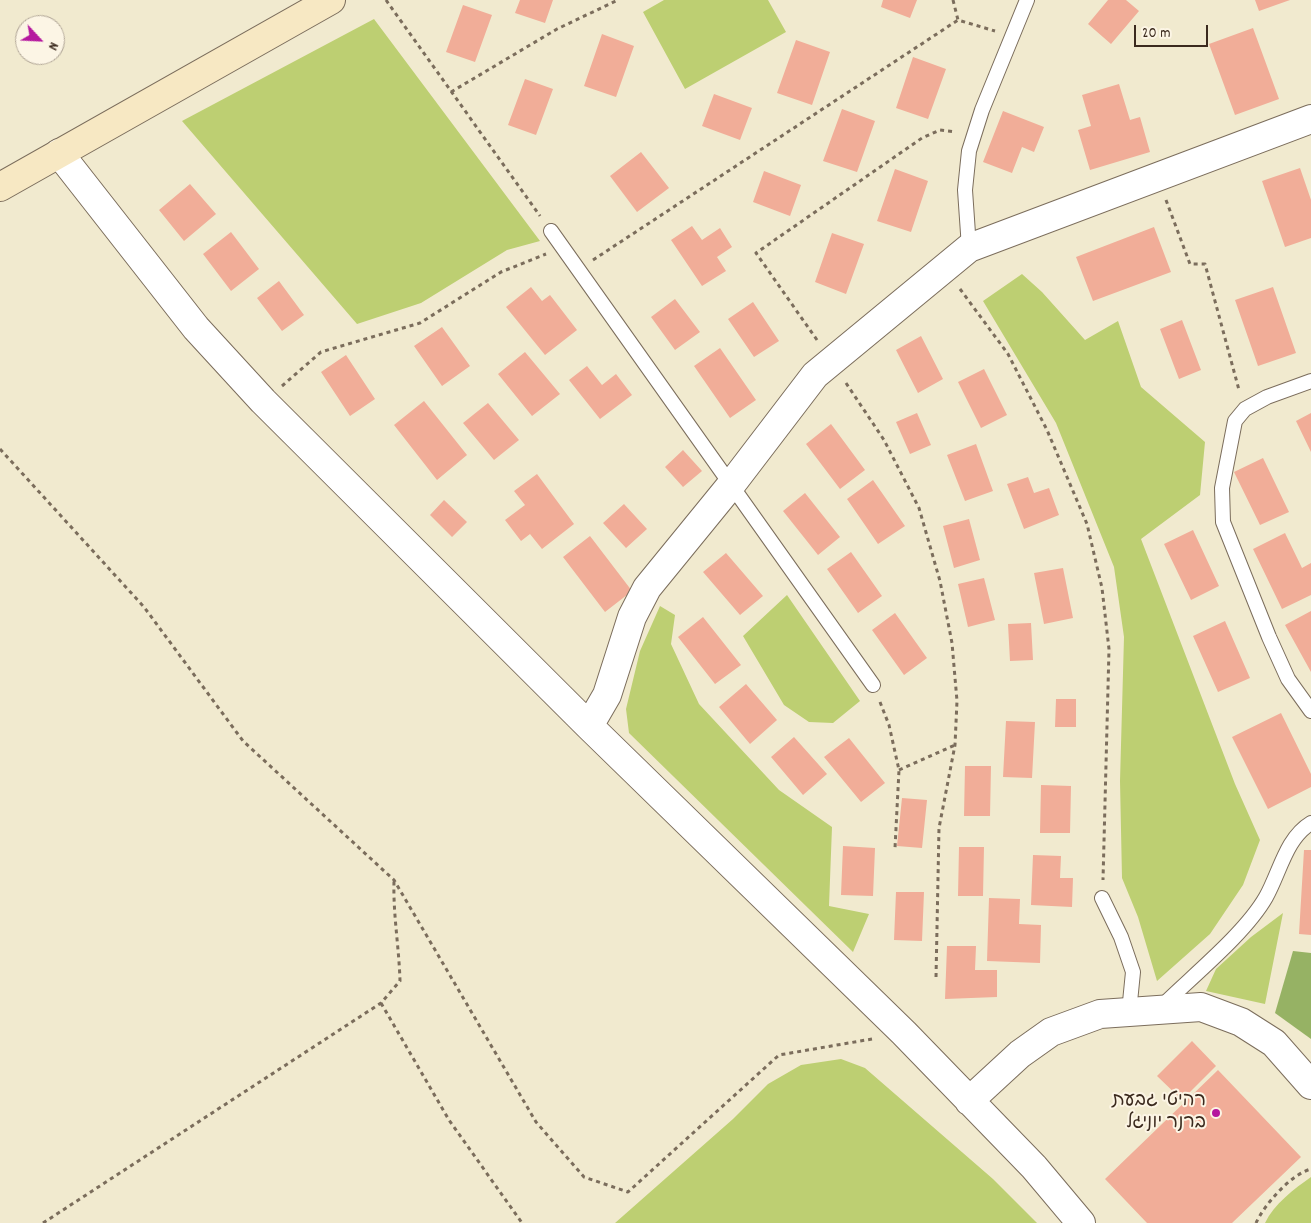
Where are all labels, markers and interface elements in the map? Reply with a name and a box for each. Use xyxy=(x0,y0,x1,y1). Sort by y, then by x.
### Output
north arrow xyxy=(15,15,65,65)
scale bar xyxy=(1136,15,1210,47)
text: 20 m xyxy=(1142,23,1170,45)
text: N xyxy=(42,39,63,53)
place label: רהיטי גבעת ברנר יוניגל xyxy=(1112,1091,1206,1135)
marker: רהיטי גבעת ברנר יוניגל xyxy=(1210,1107,1222,1119)

